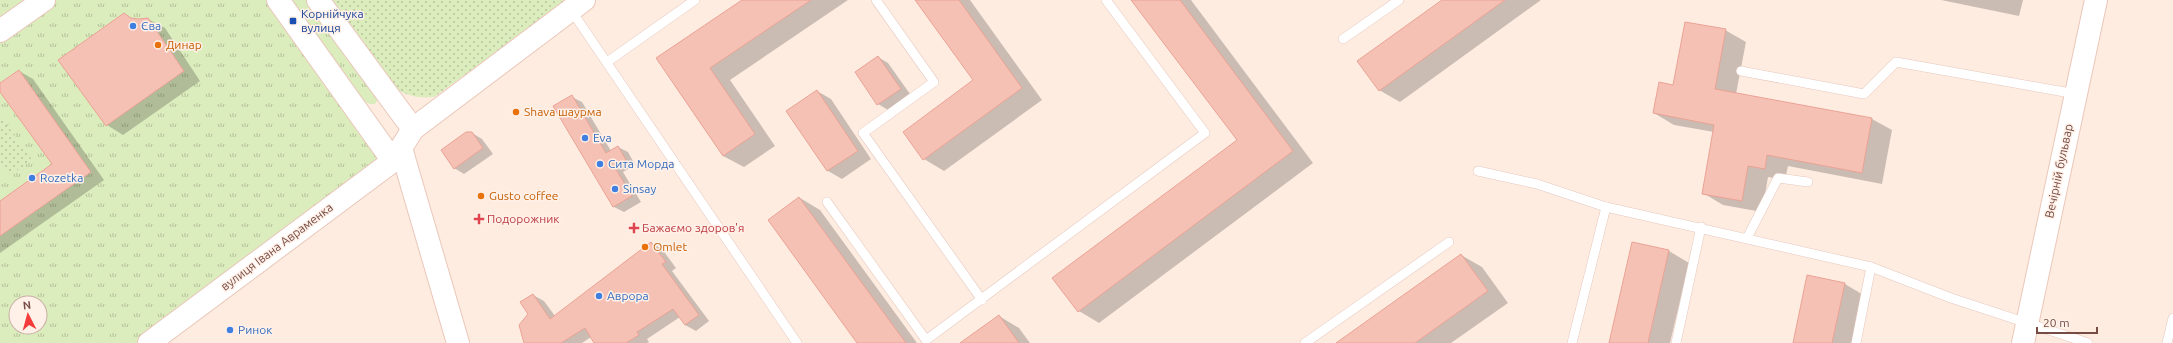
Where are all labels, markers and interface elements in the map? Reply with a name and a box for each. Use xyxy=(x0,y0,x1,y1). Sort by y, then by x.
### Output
place label: Корнійчука вулиця xyxy=(301,7,364,34)
marker: Корнійчука вулиця xyxy=(288,16,298,26)
place label: Єва xyxy=(141,19,161,32)
marker: Єва xyxy=(128,21,138,31)
place label: Динар xyxy=(166,38,202,51)
marker: Динар xyxy=(153,40,163,50)
place label: Shava шаурма xyxy=(524,105,602,118)
marker: Shava шаурма xyxy=(511,107,521,117)
street label: Вечірній бульвар xyxy=(2042,123,2075,219)
place label: Eva xyxy=(593,131,612,144)
marker: Eva xyxy=(580,133,590,143)
place label: Сита Морда xyxy=(608,157,674,170)
marker: Сита Морда xyxy=(595,159,605,169)
place label: Rozetka xyxy=(40,171,83,184)
marker: Rozetka xyxy=(27,173,37,183)
place label: Sinsay xyxy=(623,182,656,195)
marker: Sinsay xyxy=(610,184,620,194)
place label: Gusto coffee xyxy=(489,189,558,202)
marker: Gusto coffee xyxy=(476,191,486,201)
street label: вулиця Івана Авраменка xyxy=(218,200,335,293)
place label: Подорожник xyxy=(487,212,559,225)
marker: Подорожник xyxy=(474,214,484,224)
place label: Бажаємо здоров'я xyxy=(642,221,744,234)
marker: Бажаємо здоров'я xyxy=(629,223,639,233)
place label: Omlet xyxy=(653,240,687,253)
marker: Omlet xyxy=(640,242,650,252)
place label: Аврора xyxy=(607,289,649,302)
marker: Аврора xyxy=(594,291,604,301)
north arrow xyxy=(8,295,48,335)
text: N xyxy=(22,299,32,311)
scale bar xyxy=(2037,309,2097,335)
text: 20 m xyxy=(2043,316,2070,329)
place label: Ринок xyxy=(238,323,273,336)
marker: Ринок xyxy=(225,325,235,335)

